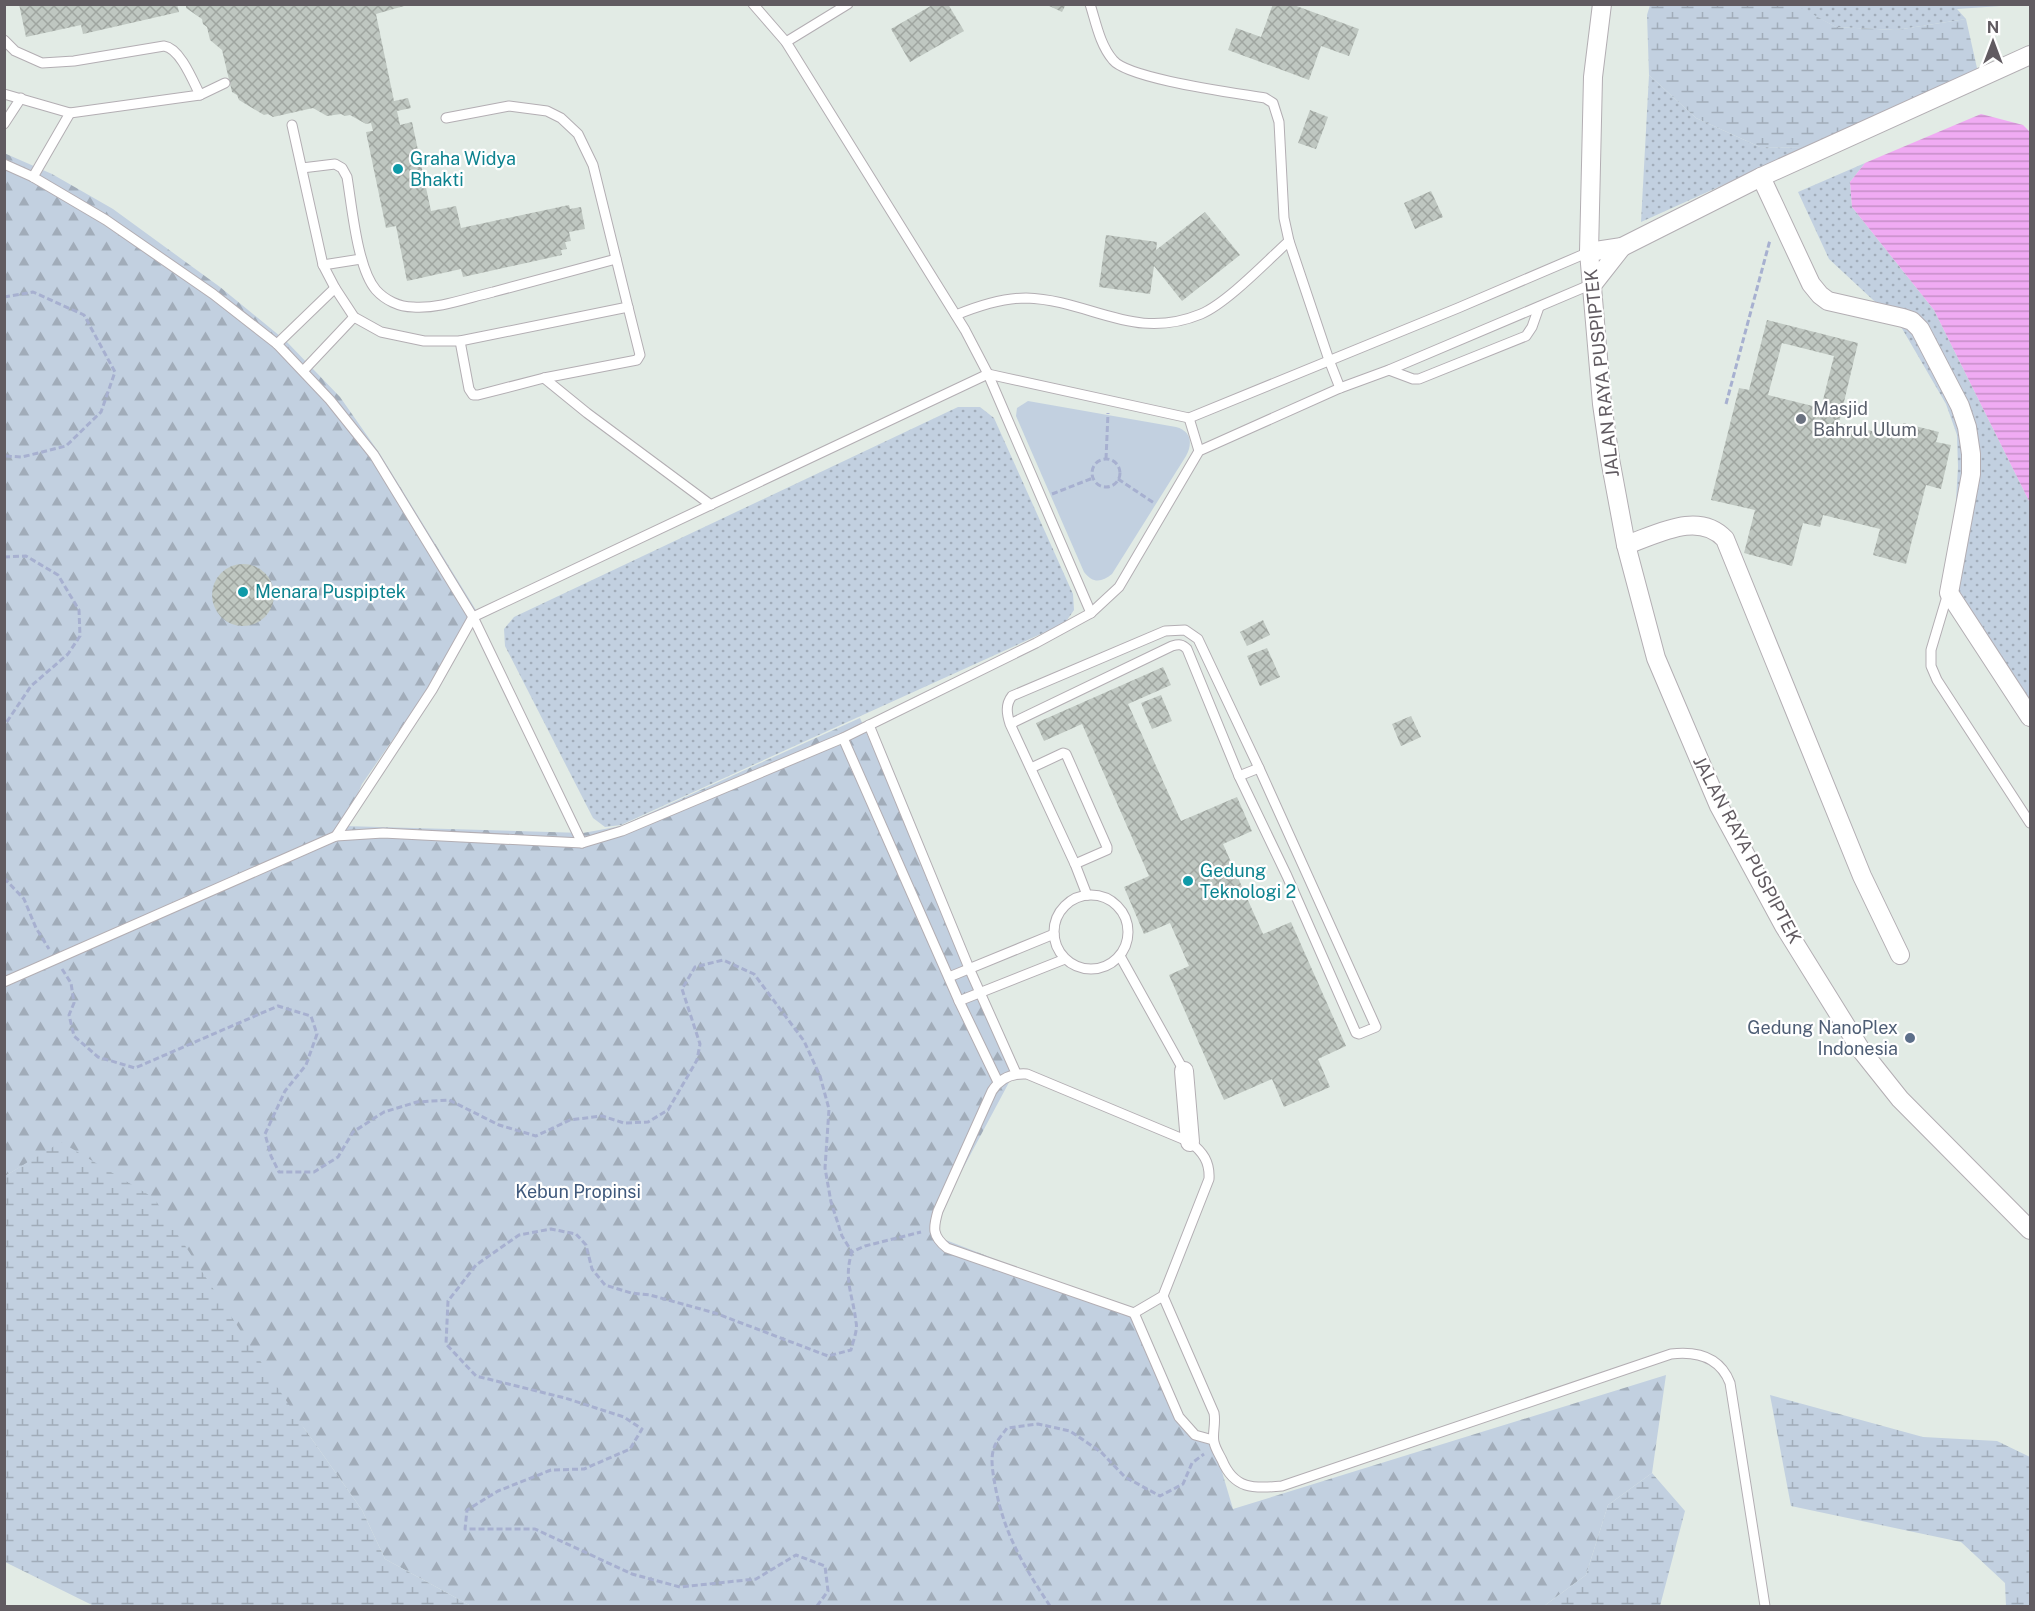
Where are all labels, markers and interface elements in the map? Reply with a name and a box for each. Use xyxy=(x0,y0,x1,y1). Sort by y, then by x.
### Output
north arrow xyxy=(1963,12,2023,72)
text: N xyxy=(1987,18,1999,37)
place label: Graha Widya Bhakti xyxy=(410,148,516,190)
marker: Graha Widya Bhakti xyxy=(391,162,405,176)
street label: JALAN RAYA PUSPIPTEK xyxy=(1580,268,1623,478)
place label: Masjid Bahrul Ulum xyxy=(1813,398,1917,440)
marker: Masjid Bahrul Ulum xyxy=(1794,412,1808,426)
place label: Menara Puspiptek xyxy=(255,581,406,602)
marker: Menara Puspiptek xyxy=(236,585,250,599)
street label: JALAN RAYA PUSPIPTEK xyxy=(1689,752,1806,947)
place label: Gedung Teknologi 2 xyxy=(1200,860,1296,902)
marker: Gedung Teknologi 2 xyxy=(1181,874,1195,888)
place label: Gedung NanoPlex Indonesia xyxy=(1747,1017,1898,1059)
marker: Gedung NanoPlex Indonesia xyxy=(1903,1031,1917,1045)
park label: Kebun Propinsi xyxy=(515,1181,641,1202)

